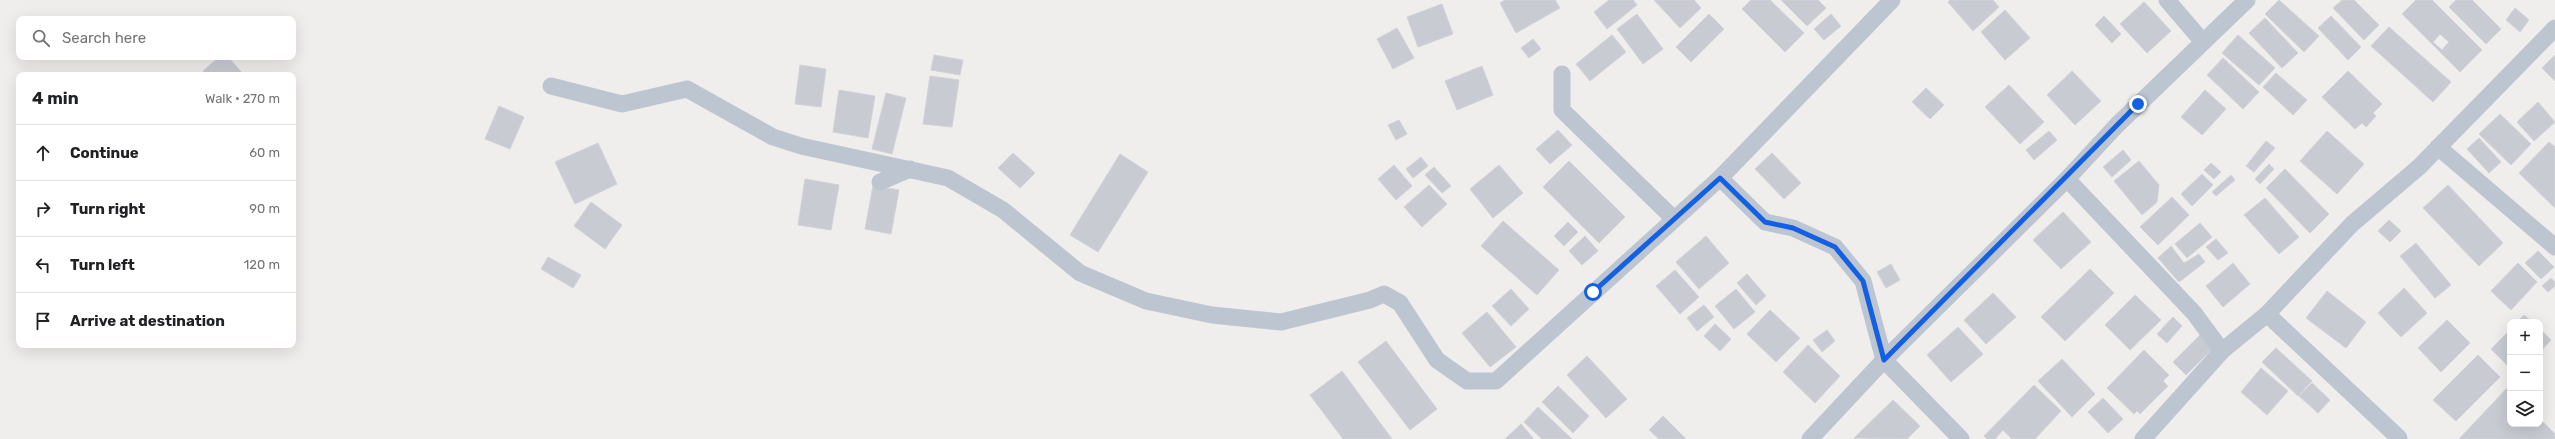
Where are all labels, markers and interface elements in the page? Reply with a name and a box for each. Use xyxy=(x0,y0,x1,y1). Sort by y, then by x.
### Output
search box xyxy=(16,16,296,60)
icon: search xyxy=(30,27,52,49)
text: Search here xyxy=(62,29,146,47)
text: 4 min xyxy=(32,88,79,108)
text: Walk · 270 m xyxy=(205,91,280,106)
route end xyxy=(2129,95,2147,113)
icon: ahead xyxy=(32,142,54,164)
text: Continue xyxy=(70,144,139,162)
text: 60 m xyxy=(249,145,280,160)
icon: right xyxy=(32,198,54,220)
text: Turn right xyxy=(70,200,145,218)
text: 90 m xyxy=(249,201,280,216)
icon: left xyxy=(32,254,54,276)
text: Turn left xyxy=(70,256,135,274)
text: 120 m xyxy=(244,257,280,272)
route start xyxy=(1584,283,1602,301)
icon: arrive xyxy=(32,310,54,332)
text: Arrive at destination xyxy=(70,312,225,330)
map controls xyxy=(2507,319,2543,427)
button: + xyxy=(2507,319,2543,355)
button: − xyxy=(2507,355,2543,391)
button: layers xyxy=(2507,391,2543,427)

